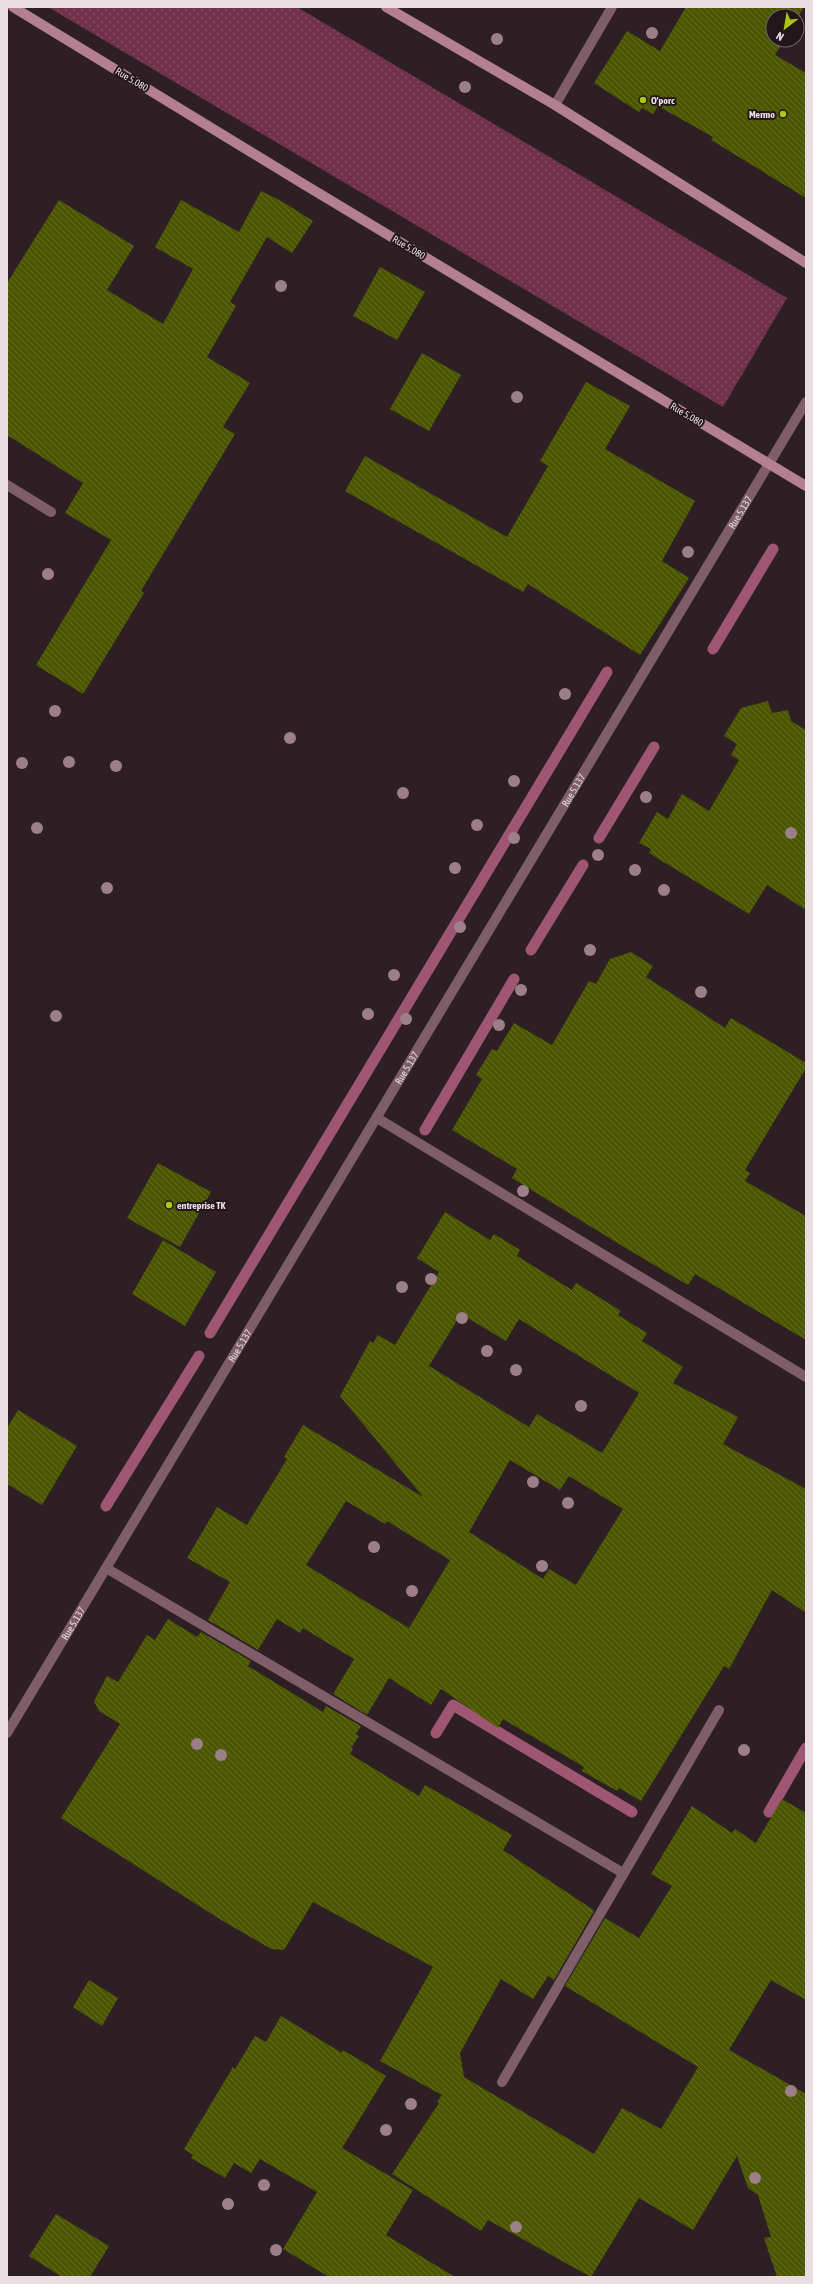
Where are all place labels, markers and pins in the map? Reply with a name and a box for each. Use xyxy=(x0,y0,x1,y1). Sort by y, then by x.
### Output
marker: O’porc xyxy=(638,95,648,105)
place label: O’porc xyxy=(651,95,675,106)
place label: Mermo xyxy=(749,109,775,120)
marker: Mermo xyxy=(778,109,788,119)
marker: entreprise TK xyxy=(164,1200,174,1210)
place label: entreprise TK xyxy=(177,1200,226,1211)

